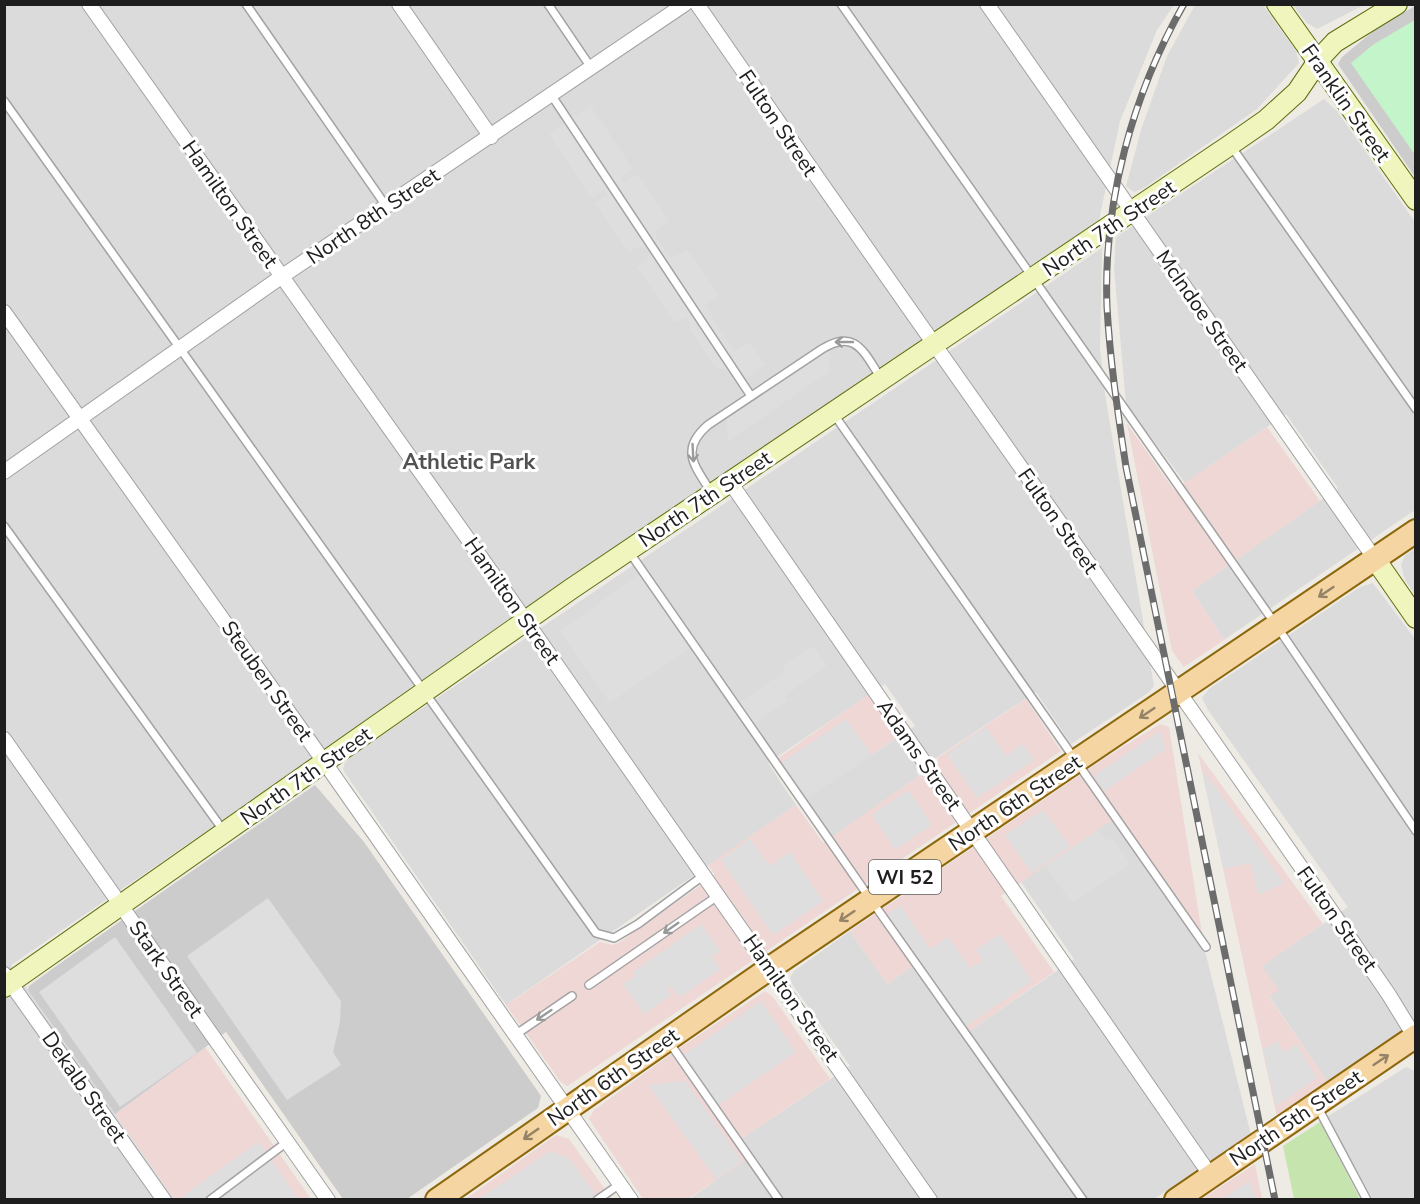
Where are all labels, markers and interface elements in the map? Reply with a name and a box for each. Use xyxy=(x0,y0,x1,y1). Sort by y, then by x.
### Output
street label: Franklin Street xyxy=(1295,38,1397,168)
street label: Fulton Street xyxy=(732,64,824,182)
street label: Hamilton Street xyxy=(176,135,285,274)
street label: North 8th Street xyxy=(301,161,445,271)
street label: North 7th Street xyxy=(1037,173,1181,283)
street label: McIndoe Street xyxy=(1150,244,1255,378)
one-way arrow xyxy=(834,337,854,348)
one-way arrow xyxy=(688,443,699,462)
street label: North 7th Street xyxy=(633,444,777,554)
district label: Athletic Park xyxy=(403,447,537,477)
street label: Fulton Street xyxy=(1011,463,1105,580)
street label: Hamilton Street xyxy=(458,532,567,671)
one-way arrow xyxy=(1318,586,1335,598)
street label: Steuben Street xyxy=(215,615,319,747)
street label: Adams Street xyxy=(870,694,968,817)
one-way arrow xyxy=(1140,707,1156,719)
street label: North 7th Street xyxy=(235,720,378,832)
street label: North 6th Street xyxy=(943,748,1087,858)
road number: WI 52 xyxy=(869,860,941,894)
street label: Fulton Street xyxy=(1290,861,1384,978)
one-way arrow xyxy=(839,911,856,923)
street label: Stark Street xyxy=(122,915,210,1023)
one-way arrow xyxy=(663,922,679,934)
street label: Hamilton Street xyxy=(737,929,846,1068)
one-way arrow xyxy=(536,1009,553,1021)
street label: North 6th Street xyxy=(542,1021,685,1133)
street label: Dekalb Street xyxy=(35,1026,133,1149)
one-way arrow xyxy=(1372,1054,1388,1066)
street label: North 5th Street xyxy=(1224,1063,1368,1173)
one-way arrow xyxy=(523,1128,539,1140)

